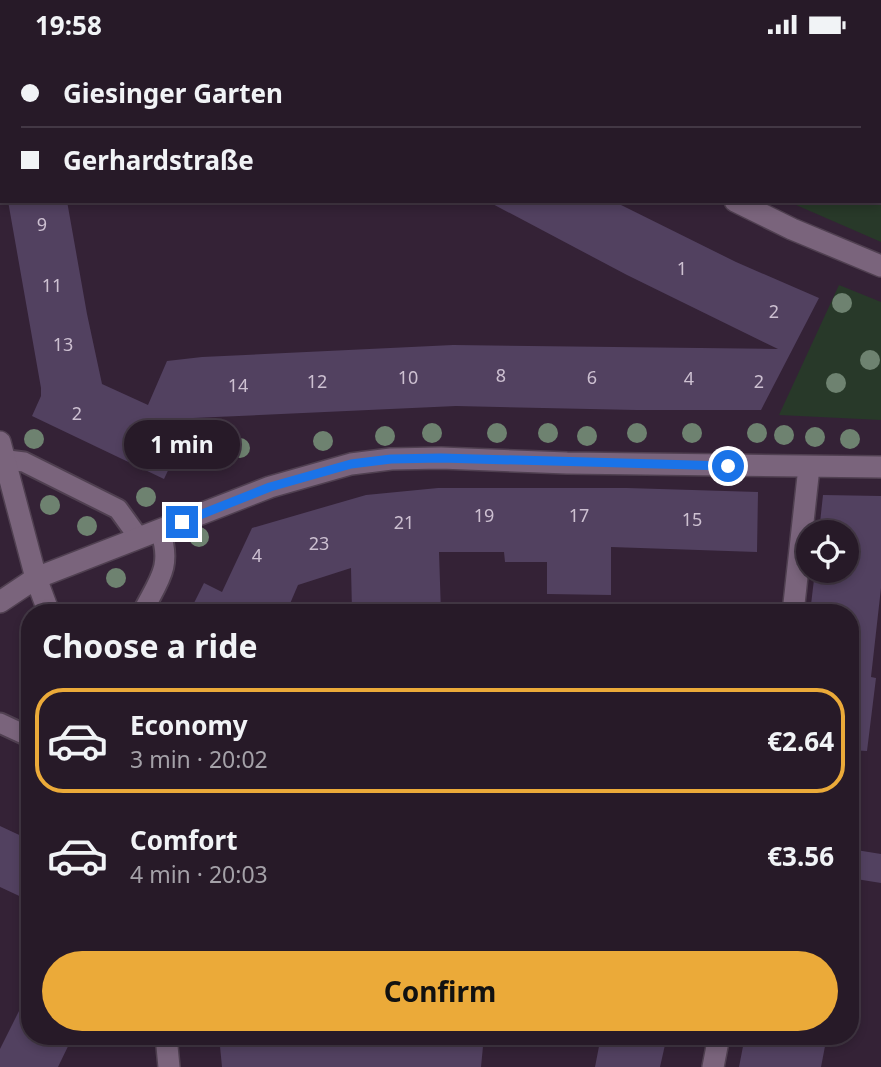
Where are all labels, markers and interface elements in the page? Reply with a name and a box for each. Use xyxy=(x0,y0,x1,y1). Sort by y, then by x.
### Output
text: 19:58 xyxy=(35,7,102,43)
text: Giesinger Garten xyxy=(63,75,283,111)
text: Gerhardstraße xyxy=(63,142,254,178)
house number: 9 xyxy=(37,212,47,236)
house number: 1 xyxy=(677,256,687,280)
house number: 11 xyxy=(42,273,62,297)
house number: 2 xyxy=(769,299,779,323)
house number: 13 xyxy=(53,332,73,356)
house number: 8 xyxy=(496,363,506,387)
house number: 10 xyxy=(398,365,418,389)
house number: 6 xyxy=(587,365,597,389)
house number: 4 xyxy=(684,366,694,390)
house number: 12 xyxy=(307,369,327,393)
house number: 2 xyxy=(754,369,764,393)
house number: 14 xyxy=(228,373,248,397)
house number: 2 xyxy=(72,401,82,425)
callout: 1 min xyxy=(124,421,240,469)
text: 1 min xyxy=(150,428,214,460)
route start xyxy=(712,450,744,482)
house number: 19 xyxy=(474,503,494,527)
house number: 17 xyxy=(569,503,589,527)
route end xyxy=(166,506,198,538)
house number: 15 xyxy=(682,507,702,531)
house number: 21 xyxy=(394,510,414,534)
map controls xyxy=(796,520,859,583)
button: locate xyxy=(796,520,859,583)
house number: 23 xyxy=(309,531,329,555)
house number: 4 xyxy=(252,543,262,567)
text: Choose a ride xyxy=(42,624,258,667)
text: Economy xyxy=(130,707,248,743)
icon: car xyxy=(46,709,109,772)
text: €2.64 xyxy=(767,723,834,759)
text: 3 min · 20:02 xyxy=(130,743,268,775)
text: Comfort xyxy=(130,822,238,858)
icon: car xyxy=(46,824,109,887)
text: €3.56 xyxy=(767,838,834,874)
text: 4 min · 20:03 xyxy=(130,858,268,890)
button: Confirm xyxy=(42,951,838,1031)

